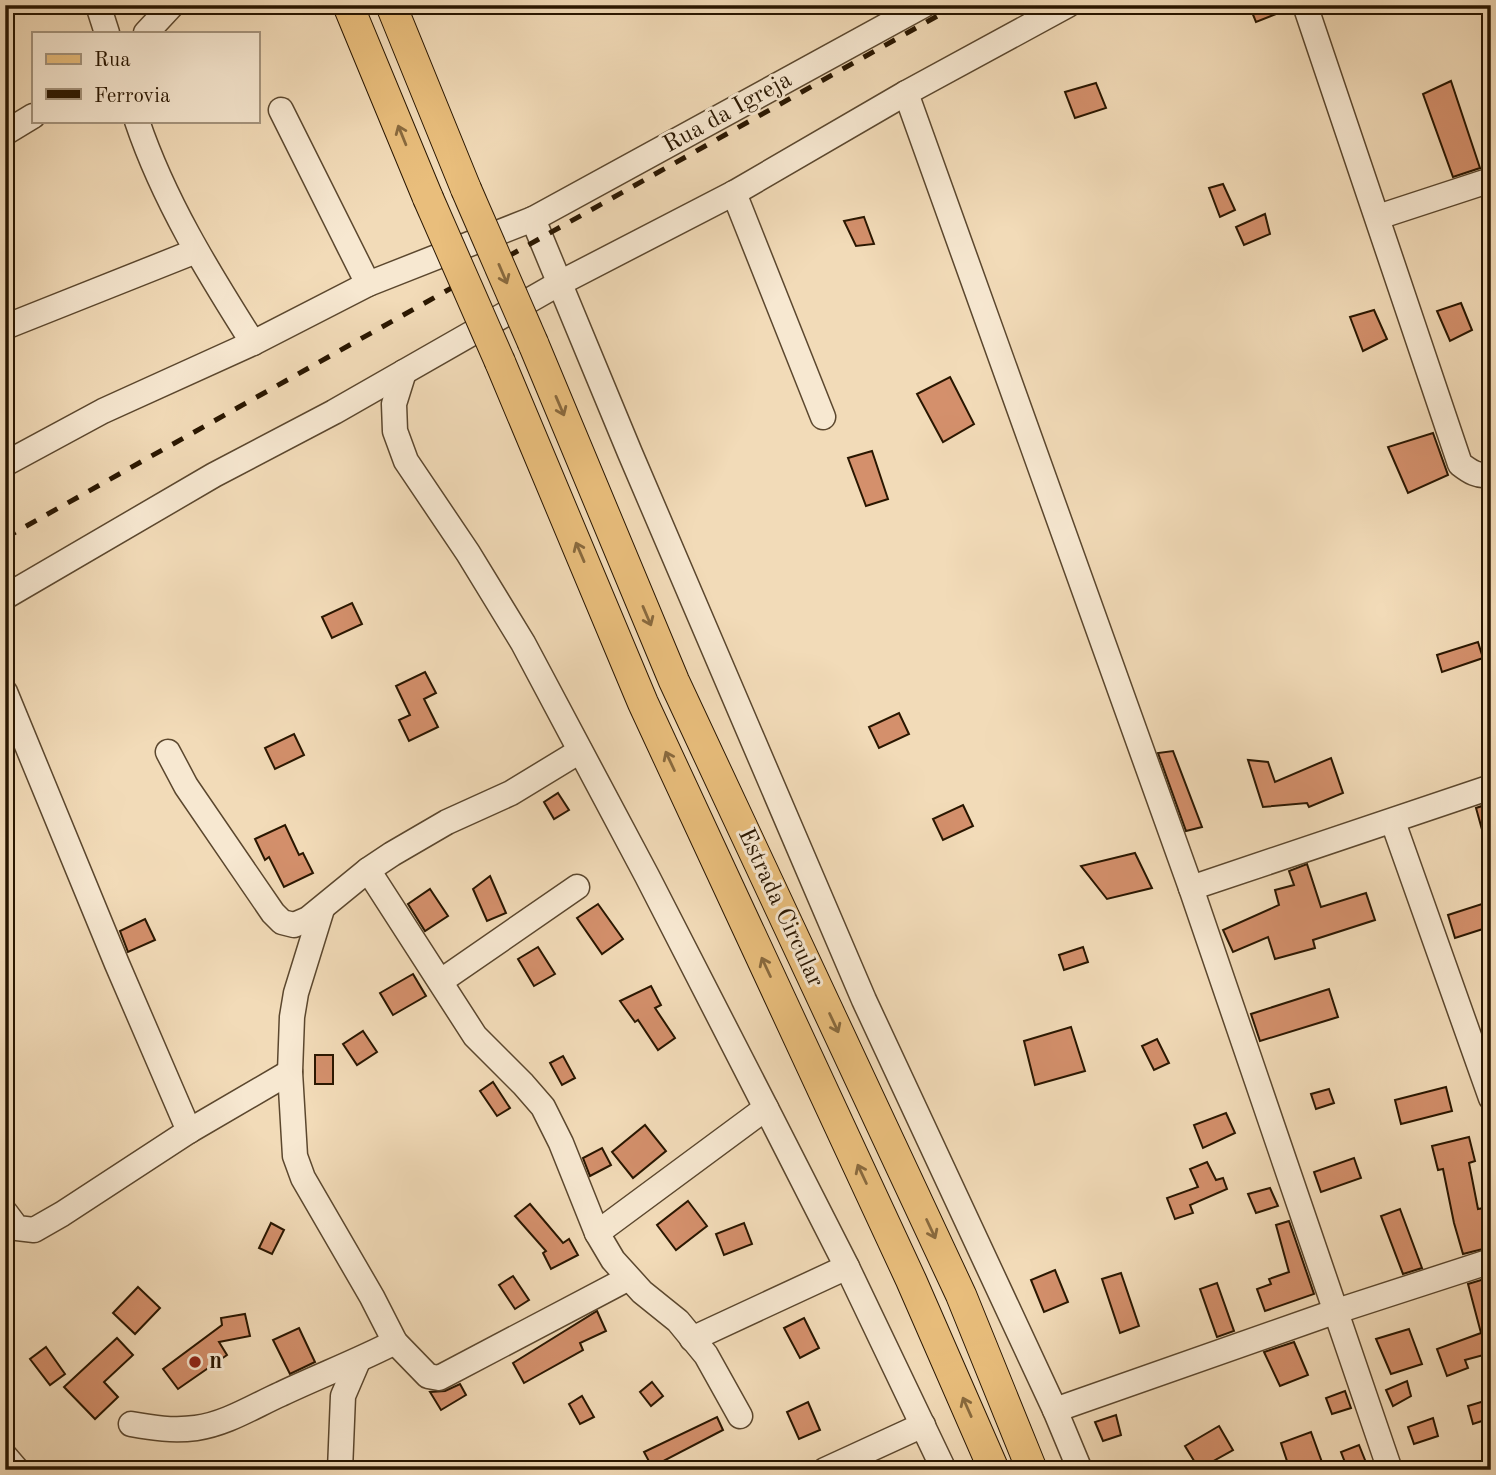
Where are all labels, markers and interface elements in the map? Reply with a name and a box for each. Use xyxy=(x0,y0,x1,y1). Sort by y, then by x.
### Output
legend xyxy=(32,32,259,122)
text: Rua xyxy=(94,50,131,71)
street label: Rua da Igreja xyxy=(660,68,796,158)
text: Ferrovia xyxy=(94,86,170,107)
one-way arrow xyxy=(395,125,408,146)
one-way arrow xyxy=(497,263,510,284)
one-way arrow xyxy=(554,395,567,417)
one-way arrow xyxy=(573,542,586,564)
one-way arrow xyxy=(642,605,655,627)
one-way arrow xyxy=(663,751,676,772)
street label: Estrada Circular xyxy=(733,825,827,991)
one-way arrow xyxy=(759,957,773,978)
one-way arrow xyxy=(828,1012,841,1033)
one-way arrow xyxy=(855,1164,868,1185)
one-way arrow xyxy=(925,1218,938,1239)
place label: n xyxy=(209,1350,222,1374)
marker: n xyxy=(187,1354,203,1370)
one-way arrow xyxy=(960,1397,973,1418)

